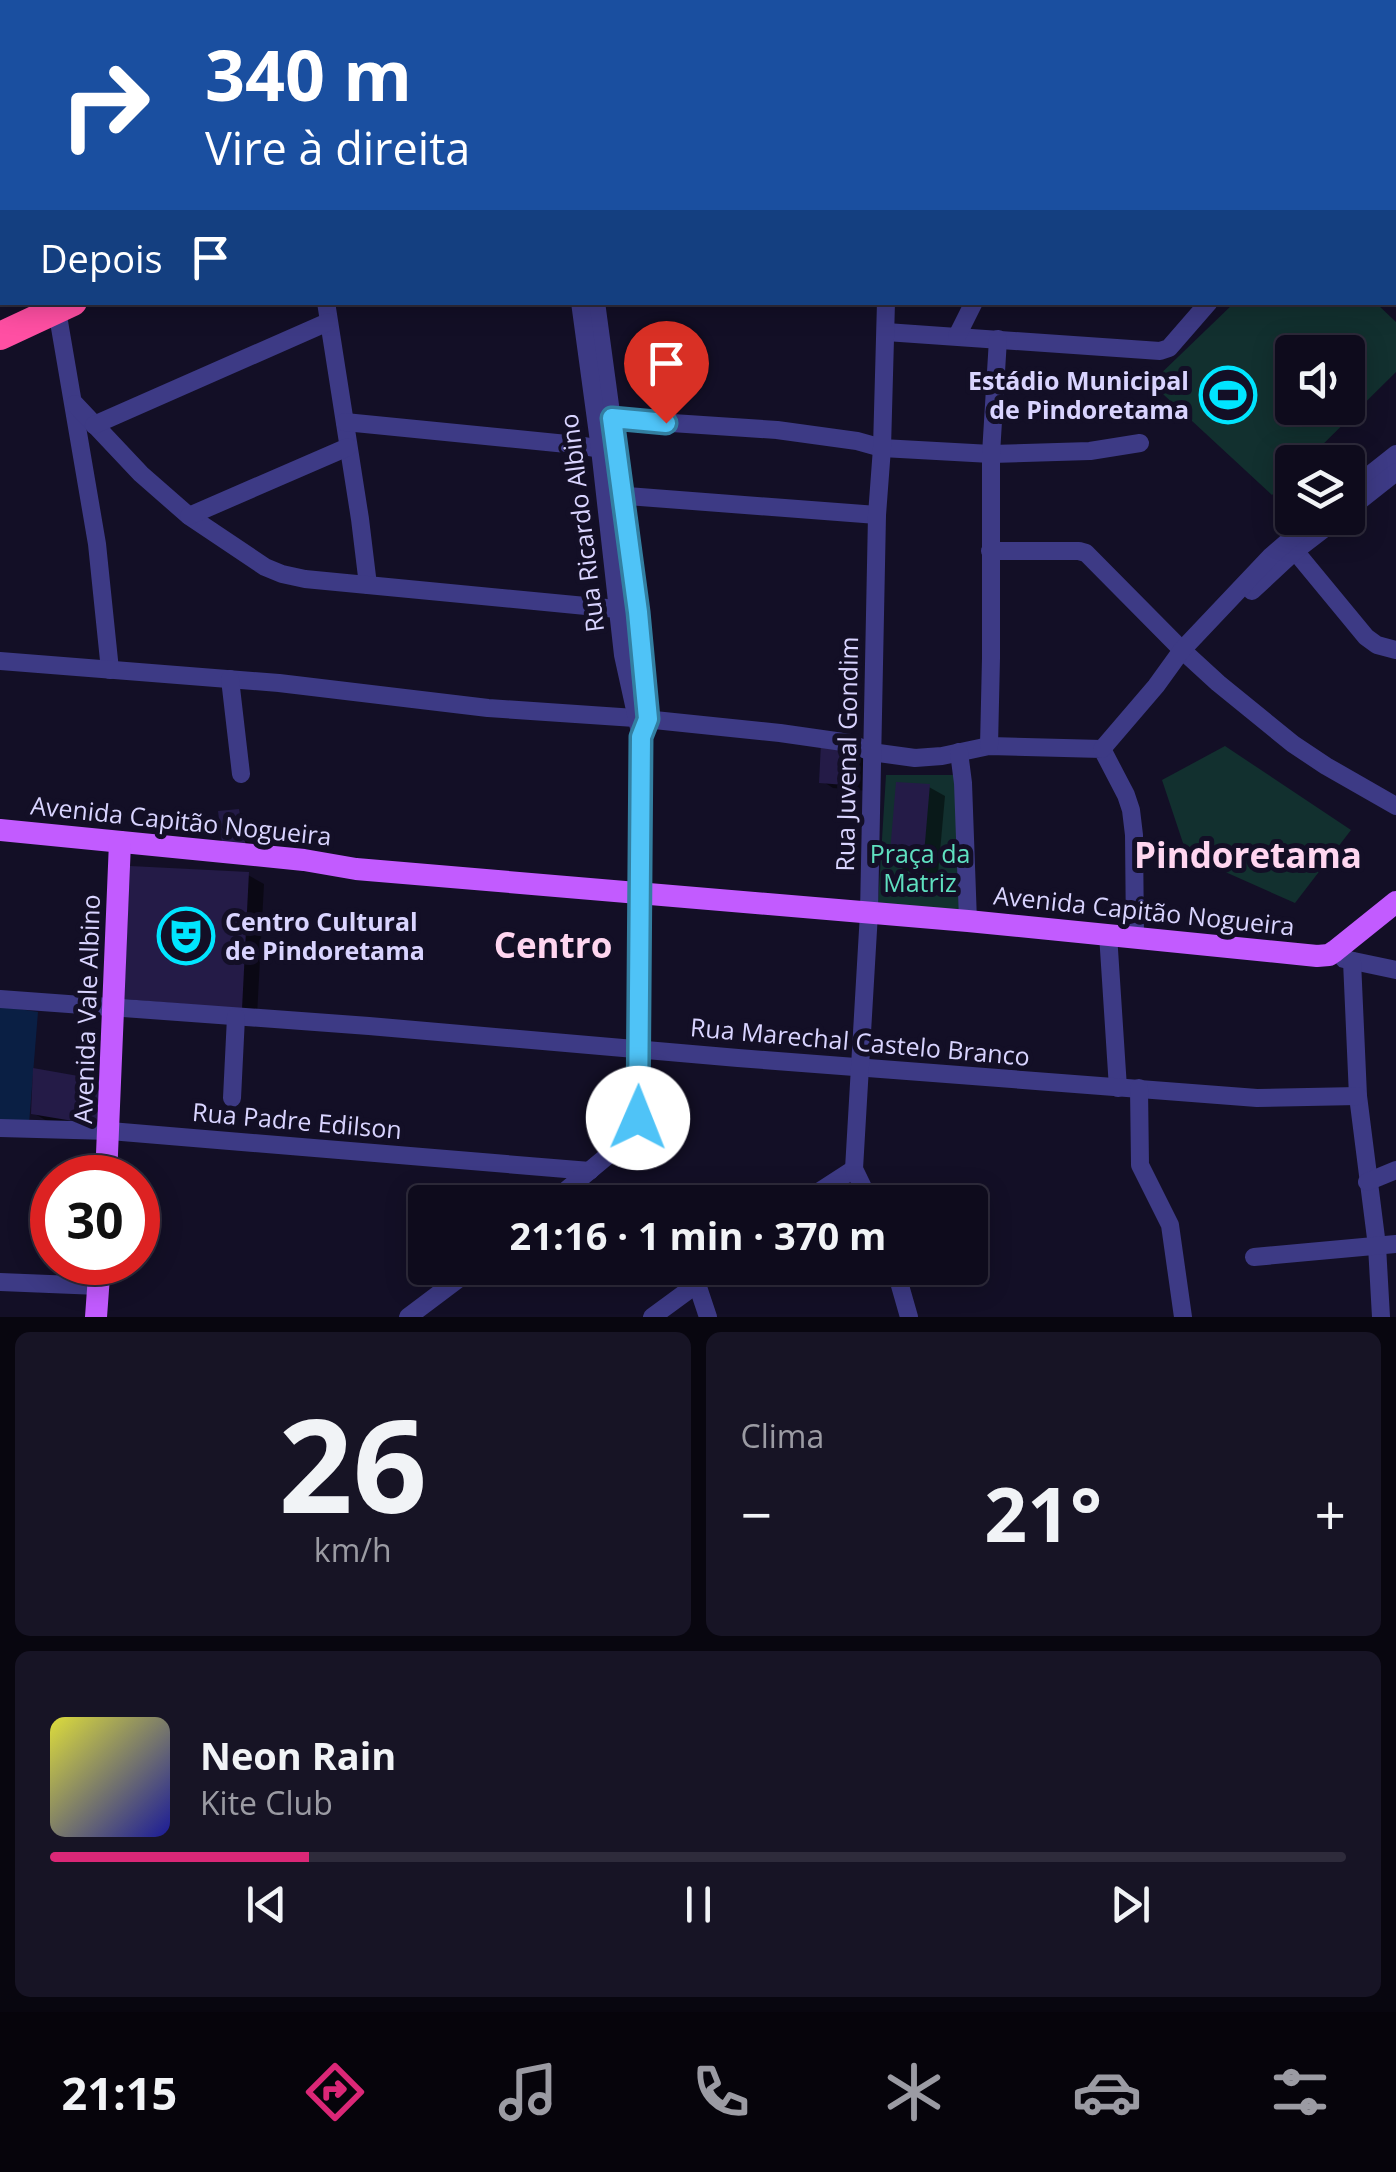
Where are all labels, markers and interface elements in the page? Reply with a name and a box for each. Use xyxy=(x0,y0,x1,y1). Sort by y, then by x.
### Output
text: 340 m xyxy=(205,26,412,122)
icon: right xyxy=(40,40,170,170)
text: Vire à direita xyxy=(205,117,470,178)
icon: arrive xyxy=(183,230,238,285)
text: Depois xyxy=(40,232,163,284)
pin xyxy=(624,321,709,424)
map controls xyxy=(1275,335,1365,535)
button: sound xyxy=(1275,335,1365,425)
icon: arrive xyxy=(639,336,694,391)
place label: Estádio Municipal de Pindoretama xyxy=(968,363,1189,426)
sports icon: Estádio Municipal de Pindoretama xyxy=(1198,365,1258,425)
street label: Rua Ricardo Albino xyxy=(551,412,611,634)
button: layers xyxy=(1275,445,1365,535)
street label: Rua Juvenal Gondim xyxy=(827,636,865,872)
street label: Avenida Capitão Nogueira xyxy=(29,787,333,853)
district label: Pindoretama xyxy=(1134,831,1362,878)
park label: Praça da Matriz xyxy=(870,836,970,899)
street label: Avenida Capitão Nogueira xyxy=(992,877,1296,943)
street label: Avenida Vale Albino xyxy=(65,894,107,1124)
place label: Centro Cultural de Pindoretama xyxy=(225,904,425,967)
theatre icon: Centro Cultural de Pindoretama xyxy=(156,906,216,966)
district label: Centro xyxy=(494,921,612,968)
street label: Rua Marechal Castelo Branco xyxy=(689,1009,1031,1073)
position arrow xyxy=(586,1066,690,1170)
street label: Rua Padre Edilson xyxy=(191,1094,403,1146)
speed limit sign: 30 xyxy=(30,1155,160,1285)
text: 21:16 · 1 min · 370 m xyxy=(510,1209,886,1261)
text: 26 xyxy=(278,1374,427,1551)
text: Clima xyxy=(741,1414,824,1457)
text: 21° xyxy=(984,1462,1102,1564)
text: − xyxy=(741,1476,772,1551)
text: + xyxy=(1315,1476,1346,1551)
text: km/h xyxy=(314,1528,392,1571)
text: Neon Rain xyxy=(200,1729,396,1781)
text: Kite Club xyxy=(200,1781,333,1824)
icon: previous xyxy=(239,1877,294,1932)
icon: pause xyxy=(671,1877,726,1932)
icon: next xyxy=(1103,1877,1158,1932)
icon: directions xyxy=(300,2057,370,2127)
icon: music xyxy=(493,2057,563,2127)
icon: phone xyxy=(686,2057,756,2127)
icon: climate xyxy=(879,2057,949,2127)
icon: car xyxy=(1072,2057,1142,2127)
icon: filters xyxy=(1265,2057,1335,2127)
text: 21:15 xyxy=(61,2062,177,2123)

